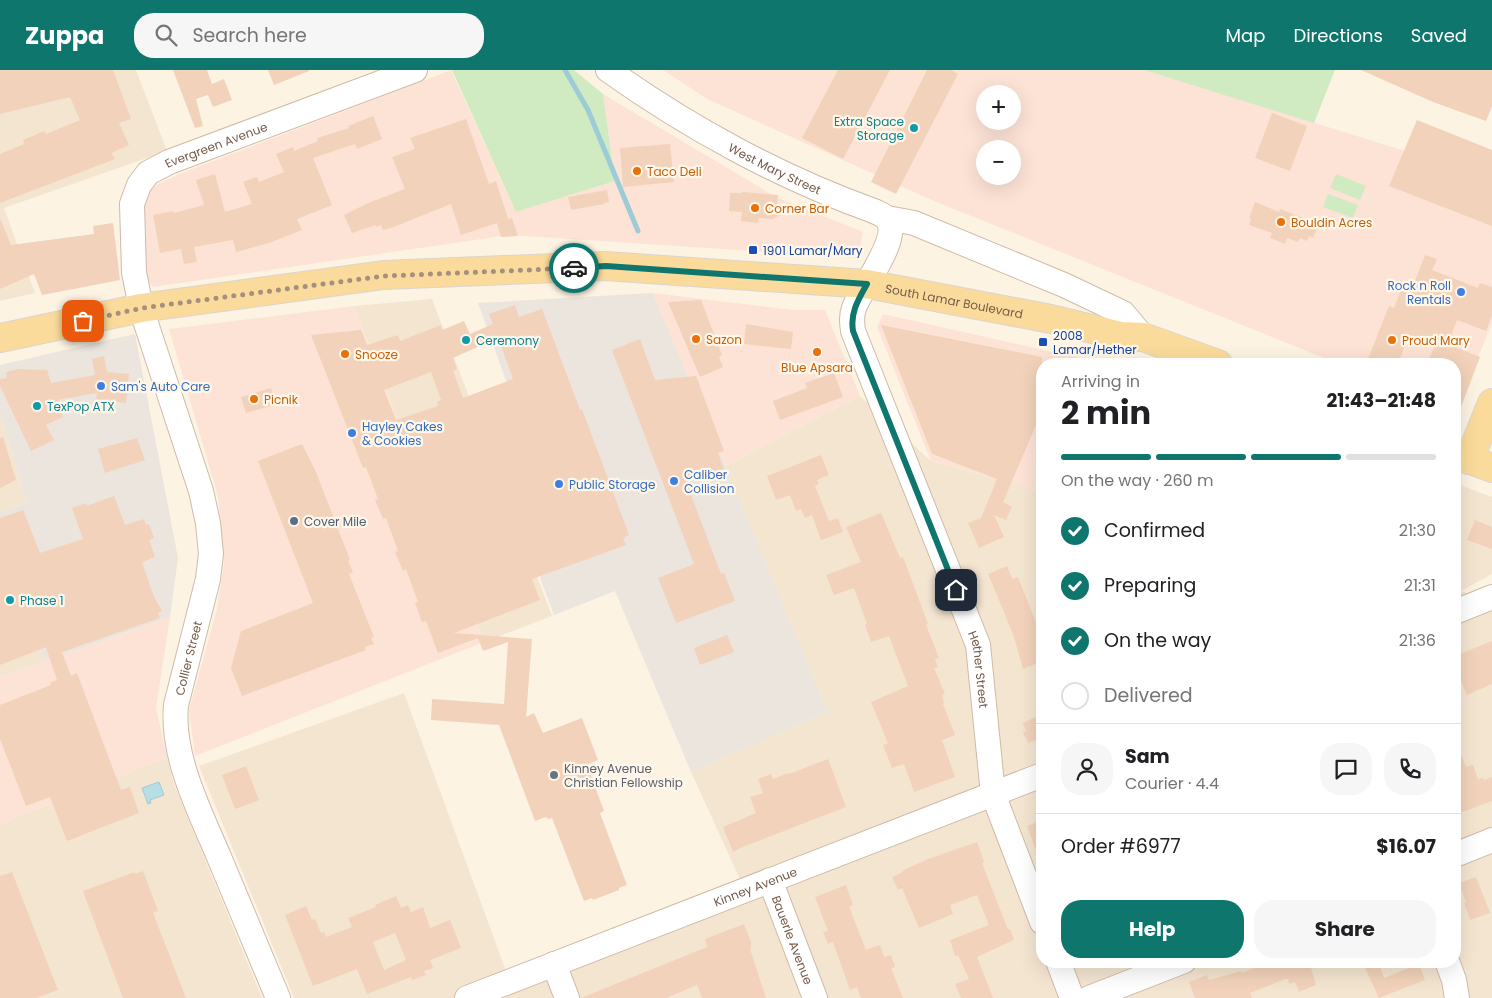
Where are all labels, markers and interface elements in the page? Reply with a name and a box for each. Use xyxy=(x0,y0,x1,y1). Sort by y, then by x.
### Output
search box xyxy=(134,13,484,58)
text: Zuppa xyxy=(25,19,104,52)
icon: search xyxy=(152,21,180,49)
text: Search here xyxy=(192,22,307,49)
text: Map xyxy=(1226,23,1265,48)
text: Directions xyxy=(1293,23,1383,48)
text: Saved xyxy=(1411,23,1467,48)
map controls xyxy=(976,85,1021,185)
button: + xyxy=(976,85,1021,130)
place label: Extra Space Storage xyxy=(834,113,904,144)
street label: Evergreen Avenue xyxy=(162,117,270,171)
marker: Extra Space Storage xyxy=(908,122,920,134)
street label: West Mary Street xyxy=(726,138,824,198)
button: − xyxy=(976,140,1021,185)
place label: Taco Deli xyxy=(647,163,702,180)
marker: Taco Deli xyxy=(631,165,643,177)
place label: Corner Bar xyxy=(765,200,830,217)
marker: Corner Bar xyxy=(749,202,761,214)
place label: Bouldin Acres xyxy=(1291,214,1372,231)
marker: Bouldin Acres xyxy=(1275,216,1287,228)
place label: 1901 Lamar/Mary xyxy=(763,242,863,259)
courier xyxy=(549,243,599,293)
marker: 1901 Lamar/Mary xyxy=(747,244,759,256)
icon: car xyxy=(560,254,588,282)
place label: Rock n Roll Rentals xyxy=(1388,277,1451,308)
street label: South Lamar Boulevard xyxy=(884,279,1025,322)
marker: Rock n Roll Rentals xyxy=(1455,286,1467,298)
pin xyxy=(62,300,104,342)
icon: bag xyxy=(69,307,97,335)
place label: 2008 Lamar/Hether xyxy=(1053,327,1137,358)
place label: Sazon xyxy=(706,331,742,348)
place label: Ceremony xyxy=(476,332,539,349)
place label: Proud Mary xyxy=(1402,332,1470,349)
marker: Sazon xyxy=(690,333,702,345)
marker: Ceremony xyxy=(460,334,472,346)
marker: Proud Mary xyxy=(1386,334,1398,346)
marker: 2008 Lamar/Hether xyxy=(1037,336,1049,348)
place label: Snooze xyxy=(355,346,398,363)
marker: Blue Apsara xyxy=(811,346,823,358)
marker: Snooze xyxy=(339,348,351,360)
place label: Blue Apsara xyxy=(781,359,853,376)
text: Arriving in xyxy=(1061,370,1140,393)
place label: Sam's Auto Care xyxy=(111,378,210,395)
marker: Sam's Auto Care xyxy=(95,380,107,392)
text: 21:43–21:48 xyxy=(1326,387,1436,414)
text: 2 min xyxy=(1061,390,1151,435)
place label: Picnik xyxy=(264,391,299,408)
marker: Picnik xyxy=(248,393,260,405)
place label: TexPop ATX xyxy=(47,398,115,415)
marker: TexPop ATX xyxy=(31,400,43,412)
place label: Hayley Cakes & Cookies xyxy=(362,418,443,449)
marker: Hayley Cakes & Cookies xyxy=(346,427,358,439)
place label: Caliber Collision xyxy=(684,466,734,497)
text: On the way · 260 m xyxy=(1061,469,1213,492)
marker: Caliber Collision xyxy=(668,475,680,487)
place label: Public Storage xyxy=(569,476,655,493)
marker: Public Storage xyxy=(553,478,565,490)
place label: Cover Mile xyxy=(304,513,366,530)
marker: Cover Mile xyxy=(288,515,300,527)
icon: check xyxy=(1061,517,1089,545)
text: Confirmed xyxy=(1104,517,1205,544)
text: 21:30 xyxy=(1399,519,1436,542)
pin xyxy=(935,569,977,611)
icon: check xyxy=(1061,572,1089,600)
text: Preparing xyxy=(1104,572,1196,599)
text: 21:31 xyxy=(1404,574,1436,597)
icon: home xyxy=(942,576,970,604)
place label: Phase 1 xyxy=(20,592,64,609)
marker: Phase 1 xyxy=(4,594,16,606)
street label: Collier Street xyxy=(170,619,206,697)
icon: check xyxy=(1061,627,1089,655)
text: On the way xyxy=(1104,627,1211,654)
street label: Hether Street xyxy=(965,628,993,709)
text: 21:36 xyxy=(1399,629,1436,652)
text: Delivered xyxy=(1104,682,1193,709)
button: person xyxy=(1061,743,1113,795)
text: Sam xyxy=(1125,743,1170,770)
button: chat xyxy=(1320,743,1372,795)
button: phone xyxy=(1384,743,1436,795)
place label: Kinney Avenue Christian Fellowship xyxy=(564,760,683,791)
marker: Kinney Avenue Christian Fellowship xyxy=(548,769,560,781)
text: Courier · 4.4 xyxy=(1125,772,1219,795)
text: Order #6977 xyxy=(1061,833,1181,860)
text: $16.07 xyxy=(1376,833,1436,860)
street label: Kinney Avenue xyxy=(711,862,799,910)
street label: Bauerle Avenue xyxy=(768,893,817,987)
button: Help xyxy=(1061,900,1244,958)
button: Share xyxy=(1254,900,1436,958)

